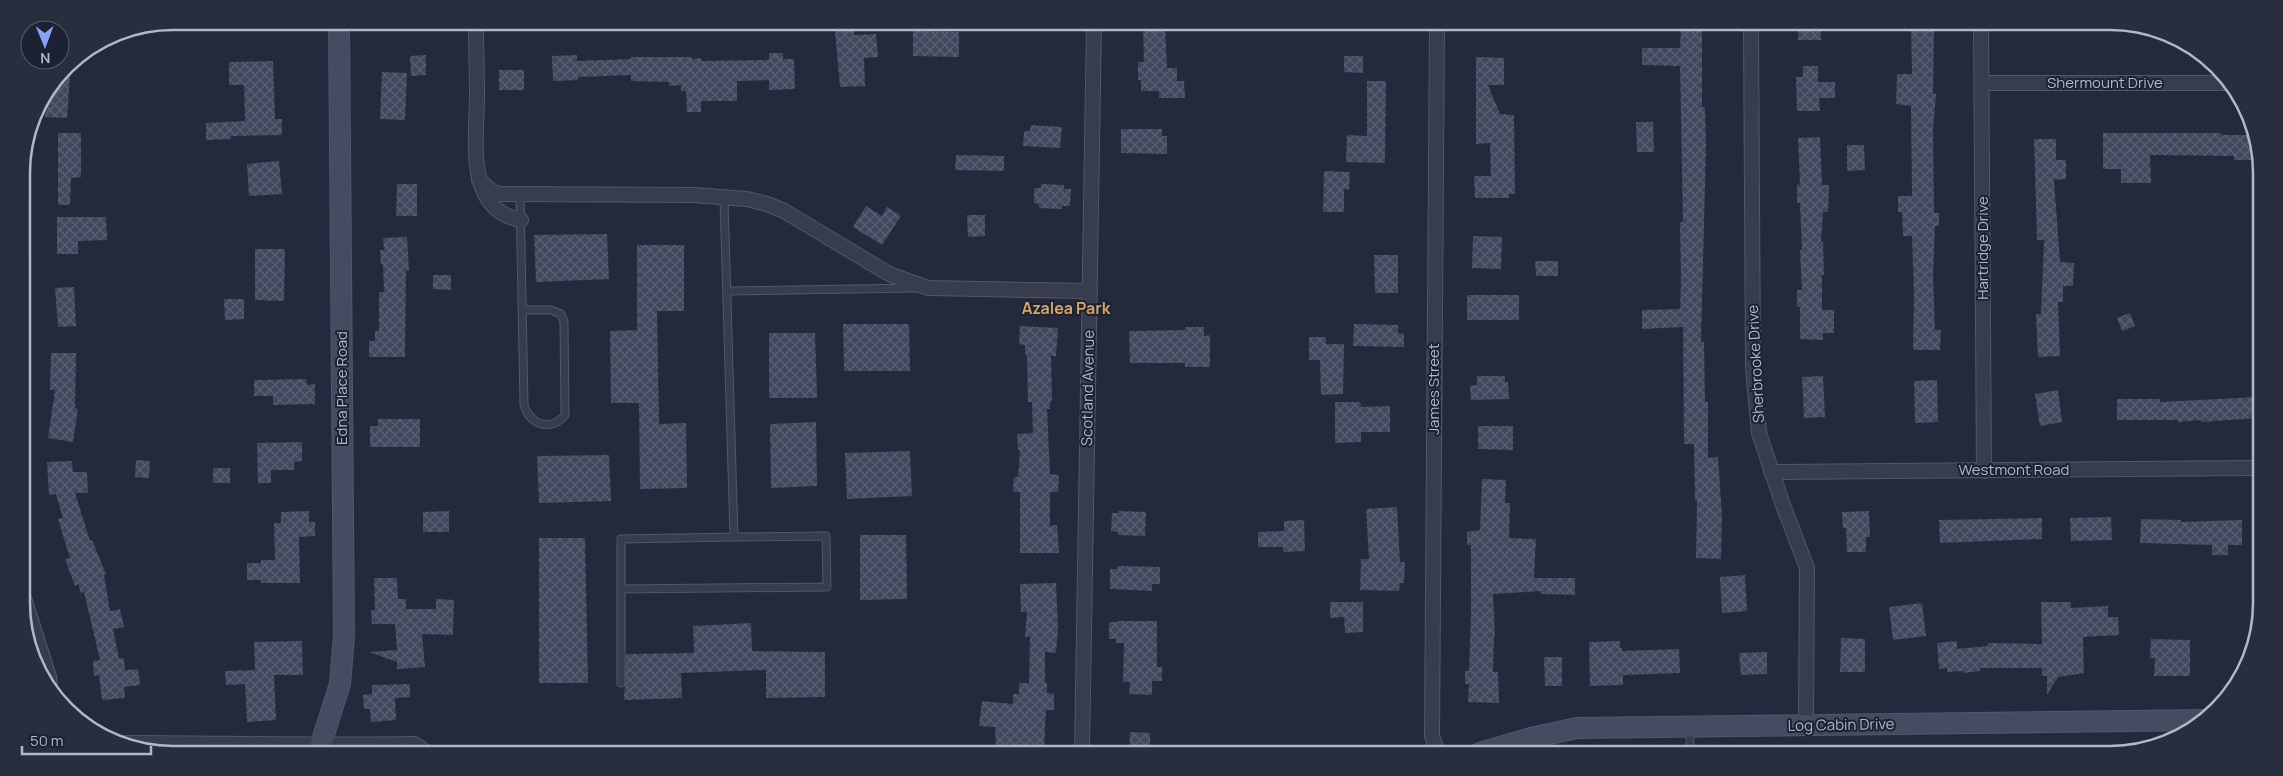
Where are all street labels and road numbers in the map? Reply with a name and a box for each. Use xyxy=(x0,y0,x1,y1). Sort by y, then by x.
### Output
street label: Shermount Drive xyxy=(2047,72,2163,93)
street label: Hartridge Drive xyxy=(1972,196,1993,300)
street label: Sherbrooke Drive xyxy=(1742,304,1769,424)
street label: Scotland Avenue xyxy=(1076,330,1099,446)
street label: Edna Place Road xyxy=(331,331,352,445)
street label: James Street xyxy=(1423,343,1444,435)
street label: Westmont Road xyxy=(1959,459,2069,480)
street label: Log Cabin Drive xyxy=(1787,713,1895,736)

